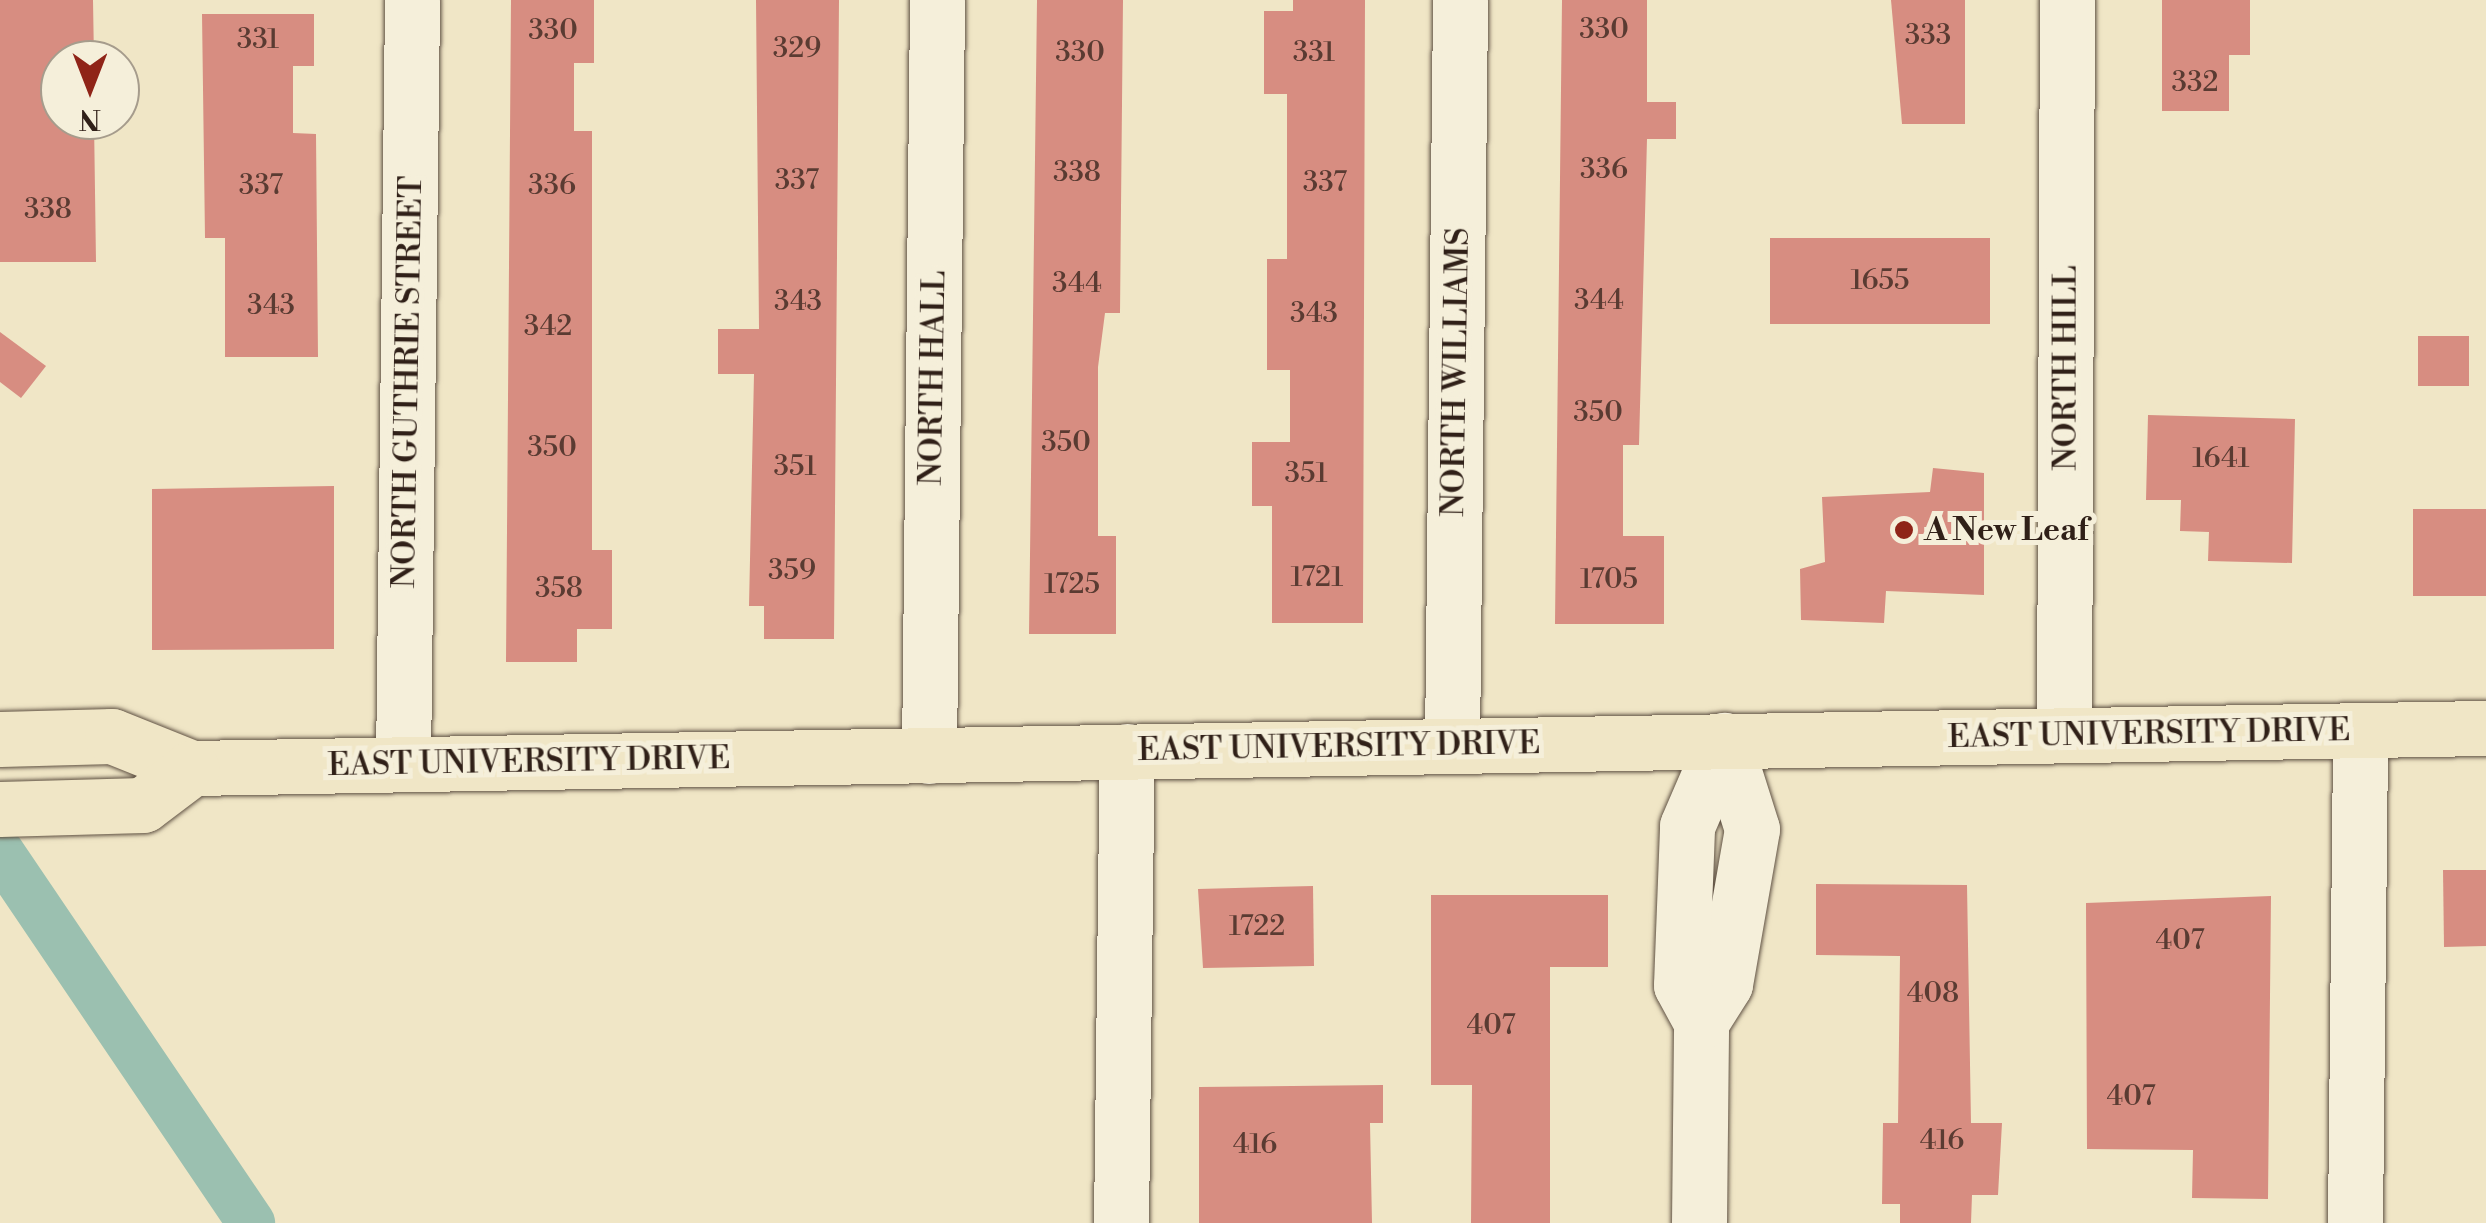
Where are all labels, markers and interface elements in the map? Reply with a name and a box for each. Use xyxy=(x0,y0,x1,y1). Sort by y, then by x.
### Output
house number: 330 xyxy=(1579,13,1629,47)
house number: 330 xyxy=(528,14,578,48)
house number: 333 xyxy=(1905,19,1951,53)
house number: 331 xyxy=(237,23,279,57)
house number: 329 xyxy=(773,32,821,66)
house number: 330 xyxy=(1055,36,1105,70)
house number: 331 xyxy=(1293,36,1335,70)
north arrow xyxy=(40,40,140,140)
house number: 332 xyxy=(2172,66,2218,100)
text: N xyxy=(79,101,101,136)
house number: 336 xyxy=(1580,153,1628,187)
house number: 338 xyxy=(1053,156,1101,190)
house number: 337 xyxy=(775,164,819,198)
house number: 337 xyxy=(1303,166,1347,200)
house number: 337 xyxy=(239,169,283,203)
house number: 336 xyxy=(528,169,576,203)
street label: NORTH GUTHRIE STREET xyxy=(385,175,431,589)
house number: 338 xyxy=(24,193,72,227)
street label: NORTH WILLIAMS xyxy=(1434,227,1478,517)
house number: 1655 xyxy=(1851,264,1909,298)
street label: NORTH HILL xyxy=(2047,265,2085,471)
house number: 344 xyxy=(1052,267,1102,301)
street label: NORTH HALL xyxy=(912,270,954,486)
house number: 344 xyxy=(1574,284,1624,318)
house number: 343 xyxy=(774,285,822,319)
house number: 343 xyxy=(247,289,295,323)
house number: 343 xyxy=(1290,297,1338,331)
house number: 342 xyxy=(524,310,572,344)
house number: 350 xyxy=(1573,396,1623,430)
house number: 350 xyxy=(1041,426,1091,460)
house number: 350 xyxy=(527,431,577,465)
house number: 1641 xyxy=(2192,442,2250,476)
house number: 351 xyxy=(774,450,816,484)
house number: 351 xyxy=(1285,457,1327,491)
place label: A New Leaf xyxy=(1924,511,2088,549)
marker: A New Leaf xyxy=(1893,519,1915,541)
house number: 359 xyxy=(768,554,816,588)
house number: 1721 xyxy=(1291,561,1343,595)
house number: 1705 xyxy=(1580,563,1638,597)
house number: 1725 xyxy=(1044,568,1100,602)
house number: 358 xyxy=(535,572,583,606)
street label: EAST UNIVERSITY DRIVE xyxy=(1947,711,2351,757)
street label: EAST UNIVERSITY DRIVE xyxy=(1137,724,1541,770)
street label: EAST UNIVERSITY DRIVE xyxy=(327,739,731,785)
house number: 1722 xyxy=(1229,910,1285,944)
house number: 407 xyxy=(2156,924,2204,958)
house number: 408 xyxy=(1907,977,1959,1011)
house number: 407 xyxy=(1467,1009,1515,1043)
house number: 407 xyxy=(2107,1080,2155,1114)
house number: 416 xyxy=(1920,1124,1964,1158)
house number: 416 xyxy=(1233,1128,1277,1162)

